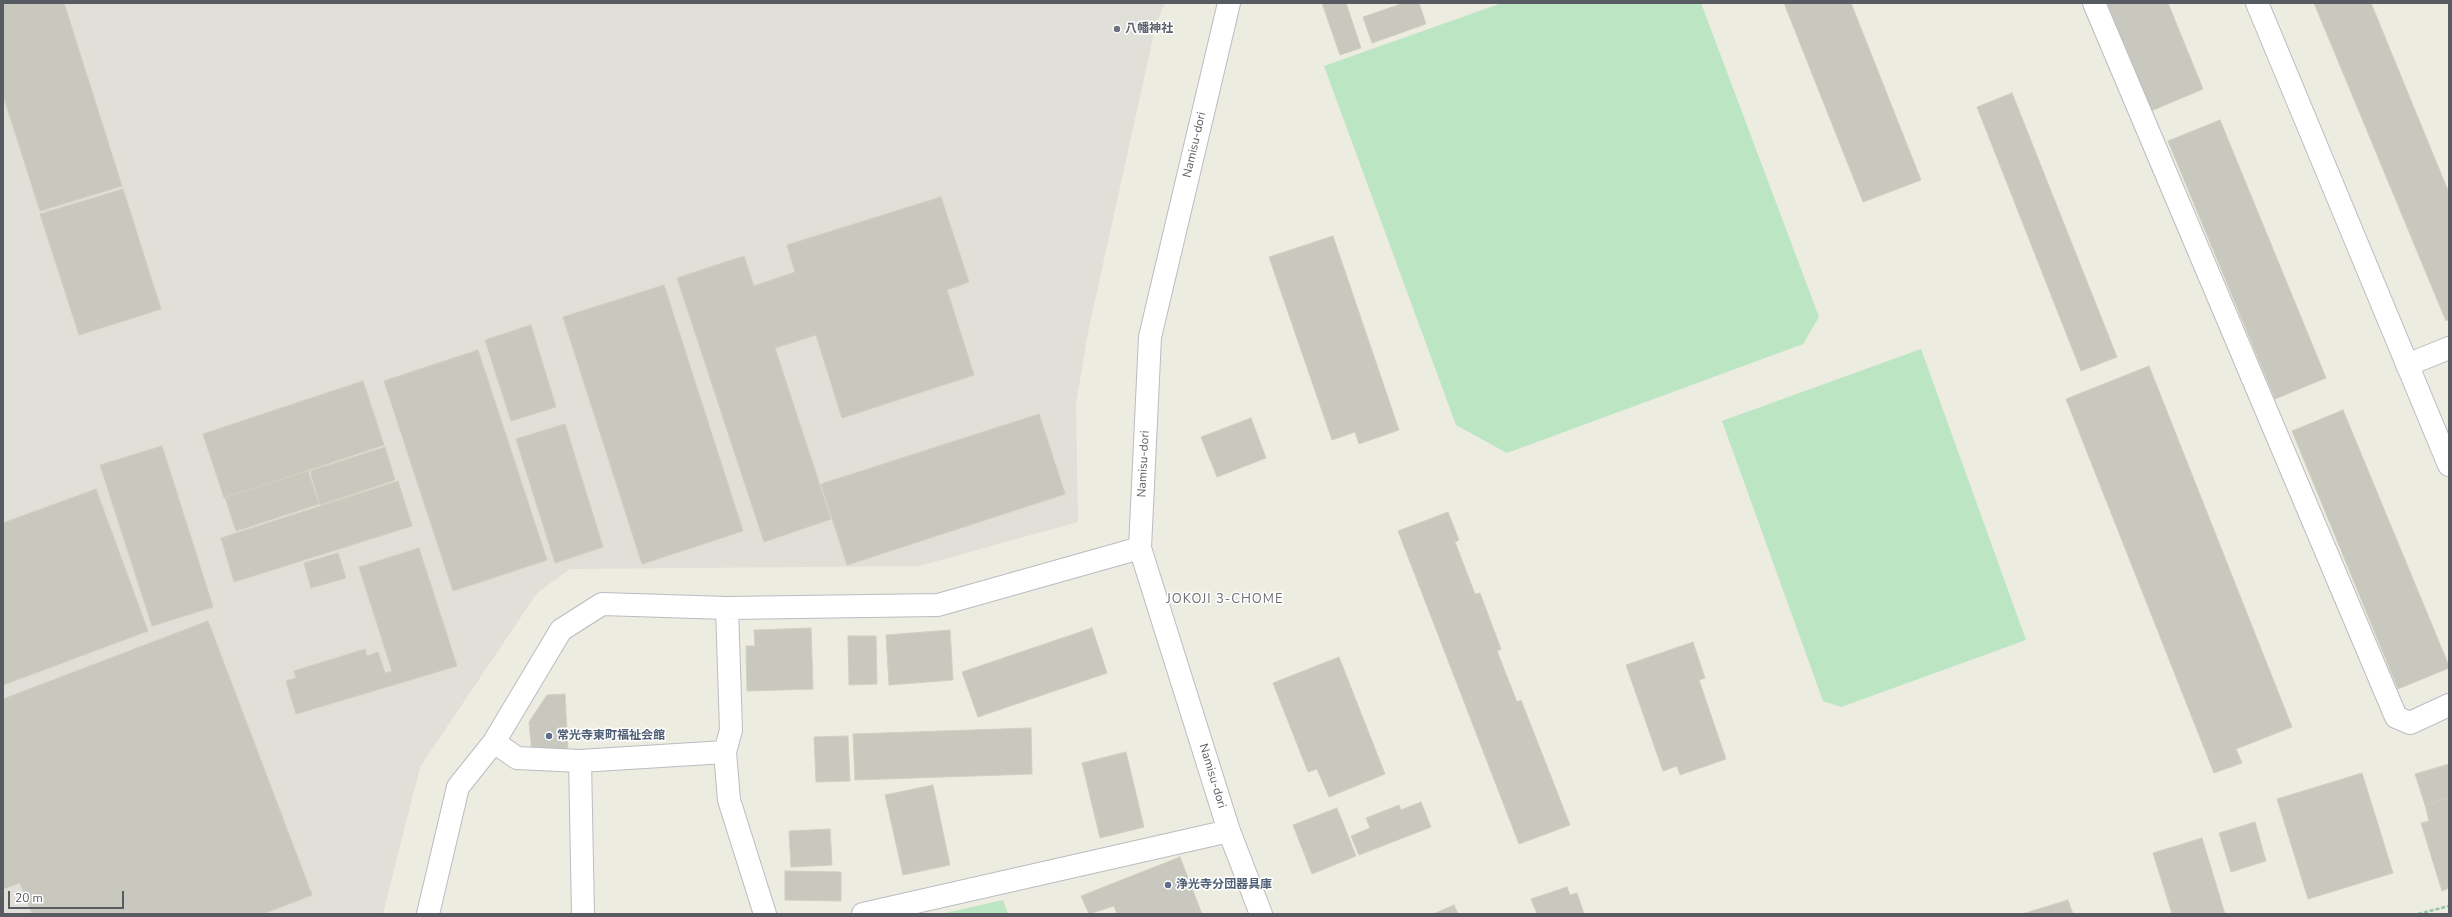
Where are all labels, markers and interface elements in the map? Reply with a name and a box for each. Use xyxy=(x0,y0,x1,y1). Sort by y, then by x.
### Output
place label: 八幡神社 xyxy=(1125,22,1173,36)
marker: 八幡神社 xyxy=(1112,24,1122,34)
street label: Namisu-dori xyxy=(1180,111,1210,179)
street label: Namisu-dori xyxy=(1135,430,1153,498)
district label: JOKOJI 3-CHOME xyxy=(1167,592,1283,608)
place label: 常光寺東町福祉会館 xyxy=(557,729,665,743)
marker: 常光寺東町福祉会館 xyxy=(544,731,554,741)
street label: Namisu-dori xyxy=(1195,742,1229,810)
place label: 浄光寺分団器具庫 xyxy=(1176,878,1272,892)
marker: 浄光寺分団器具庫 xyxy=(1163,880,1173,890)
scale bar xyxy=(10,883,126,909)
text: 20 m xyxy=(15,890,43,906)

